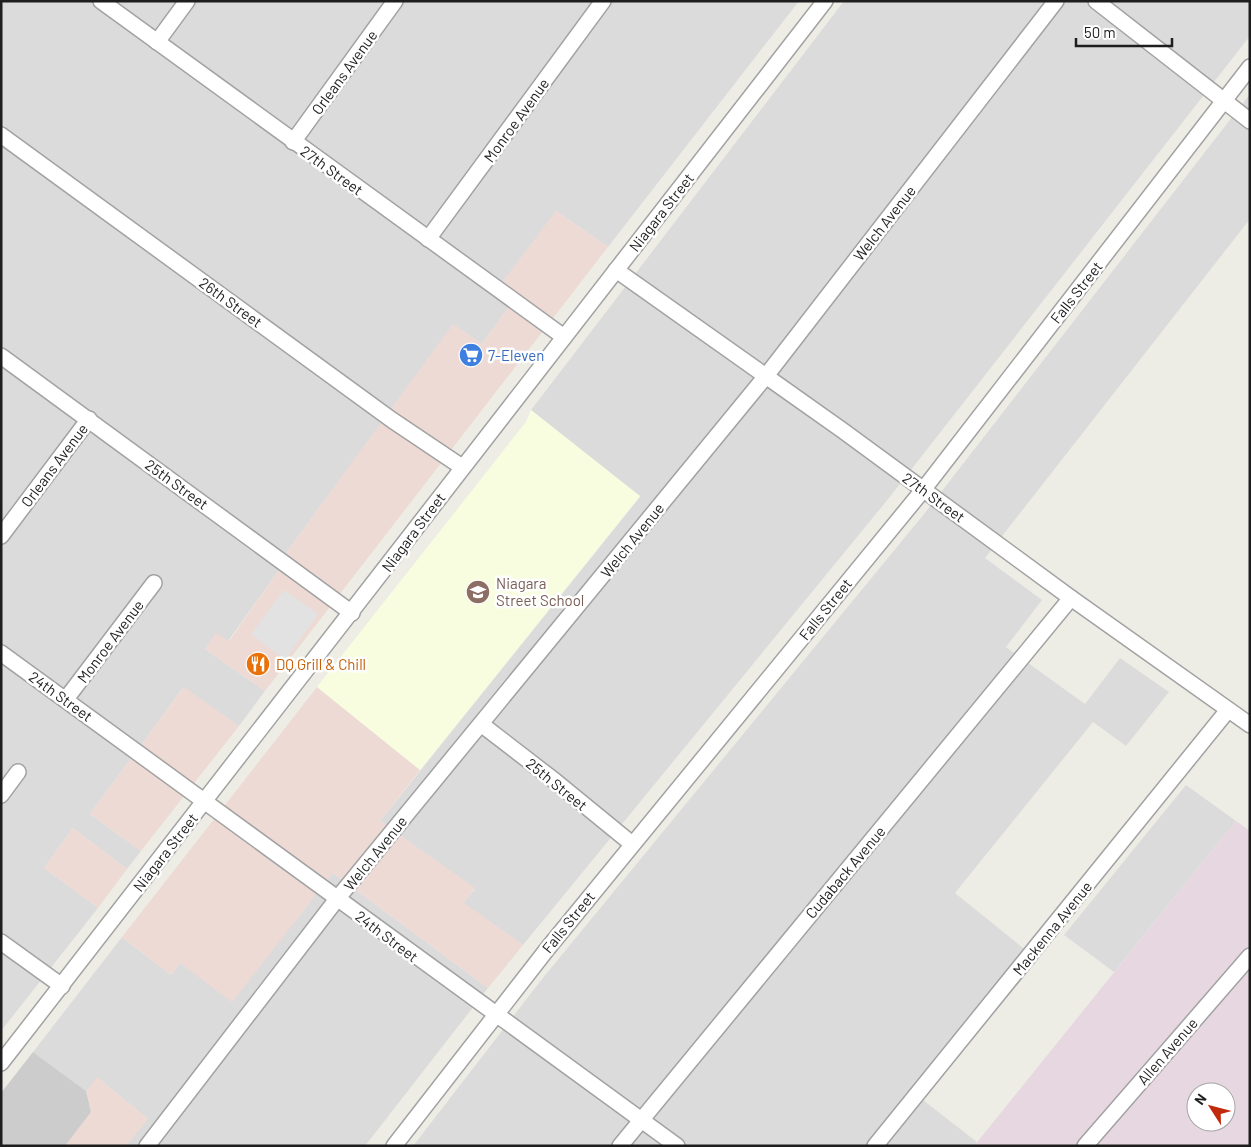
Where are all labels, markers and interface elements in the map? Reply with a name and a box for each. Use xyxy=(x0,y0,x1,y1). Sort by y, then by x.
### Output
scale bar xyxy=(1076,15,1172,47)
text: 50 m xyxy=(1084,23,1116,41)
street label: Orleans Avenue xyxy=(307,26,381,118)
street label: Monroe Avenue xyxy=(480,75,552,165)
street label: 27th Street xyxy=(297,141,367,199)
street label: Niagara Street xyxy=(625,169,697,255)
street label: Welch Avenue xyxy=(849,182,919,264)
street label: Falls Street xyxy=(1046,257,1106,327)
street label: 26th Street xyxy=(196,273,266,331)
supermarket icon: 7-Eleven xyxy=(458,342,484,368)
place label: 7-Eleven xyxy=(488,346,544,364)
street label: Orleans Avenue xyxy=(17,420,91,510)
street label: 25th Street xyxy=(142,455,212,513)
street label: 27th Street xyxy=(899,468,969,526)
street label: Niagara Street xyxy=(377,489,449,575)
street label: Welch Avenue xyxy=(597,499,667,581)
place label: Niagara Street School xyxy=(496,574,584,609)
street label: Falls Street xyxy=(795,575,855,643)
school or university icon: Niagara Street School xyxy=(465,579,491,605)
street label: Monroe Avenue xyxy=(73,596,147,686)
restaurant icon: DQ Grill & Chill xyxy=(245,651,271,677)
place label: DQ Grill & Chill xyxy=(276,655,366,673)
street label: 24th Street xyxy=(26,667,96,725)
street label: 25th Street xyxy=(523,754,591,814)
street label: Niagara Street xyxy=(129,809,201,895)
street label: Welch Avenue xyxy=(340,812,410,894)
street label: Cudaback Avenue xyxy=(801,822,889,922)
street label: Mackenna Avenue xyxy=(1009,877,1095,979)
street label: Falls Street xyxy=(538,888,598,956)
street label: 24th Street xyxy=(352,907,422,965)
street label: Allen Avenue xyxy=(1133,1014,1201,1088)
north arrow xyxy=(1186,1082,1236,1132)
text: N xyxy=(1190,1090,1210,1108)

